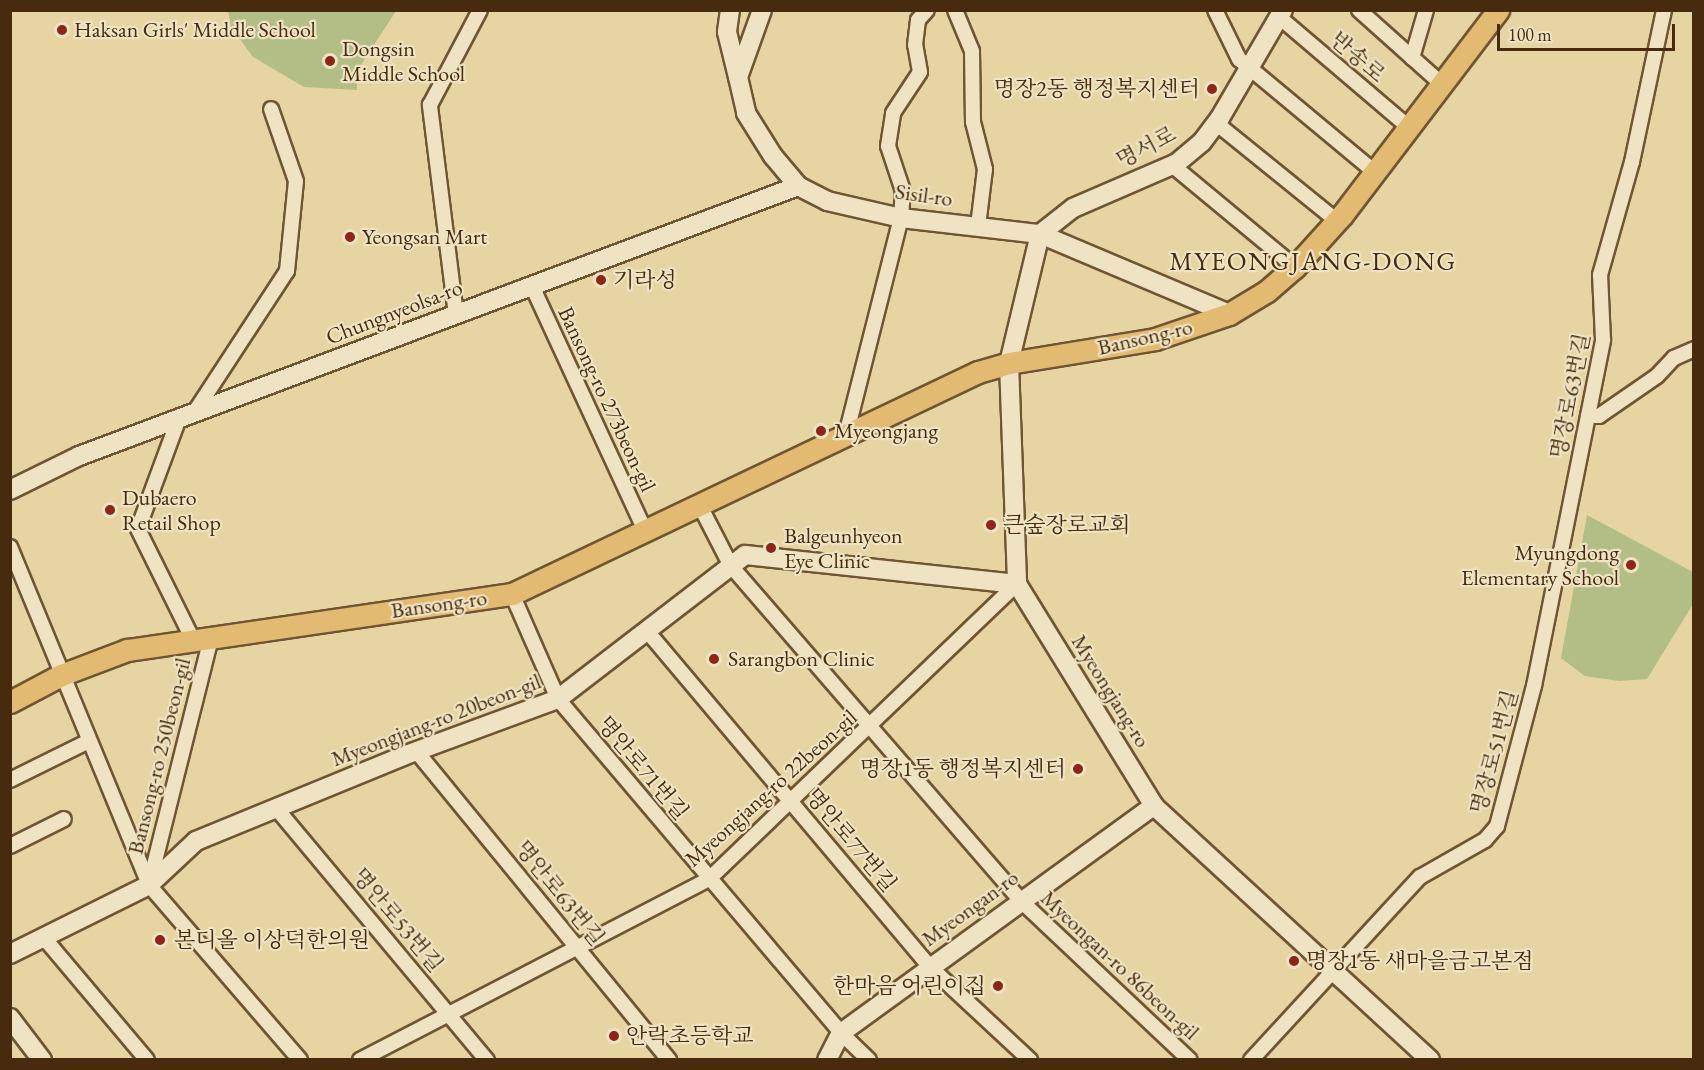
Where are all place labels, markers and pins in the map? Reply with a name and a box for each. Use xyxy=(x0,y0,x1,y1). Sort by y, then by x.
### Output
place label: Haksan Girls' Middle School xyxy=(74,17,316,43)
marker: Haksan Girls' Middle School xyxy=(55,23,69,37)
place label: Dongsin Middle School xyxy=(342,35,465,86)
marker: Dongsin Middle School xyxy=(323,54,337,68)
place label: 명장2동 행정복지센터 xyxy=(994,76,1200,102)
marker: 명장2동 행정복지센터 xyxy=(1205,82,1219,96)
place label: Yeongsan Mart xyxy=(362,224,487,250)
marker: Yeongsan Mart xyxy=(343,230,357,244)
place label: 기라성 xyxy=(613,267,677,293)
marker: 기라성 xyxy=(594,273,608,287)
place label: Myeongjang xyxy=(834,418,938,444)
marker: Myeongjang xyxy=(812,422,830,440)
place label: Dubaero Retail Shop xyxy=(122,484,221,536)
marker: Dubaero Retail Shop xyxy=(103,503,117,517)
place label: 큰숲장로교회 xyxy=(1003,512,1131,538)
marker: 큰숲장로교회 xyxy=(984,518,998,532)
place label: Balgeunhyeon Eye Clinic xyxy=(784,522,903,574)
marker: Balgeunhyeon Eye Clinic xyxy=(762,539,780,557)
place label: Myungdong Elementary School xyxy=(1461,539,1619,590)
marker: Myungdong Elementary School xyxy=(1624,558,1638,572)
place label: Sarangbon Clinic xyxy=(728,646,875,672)
marker: Sarangbon Clinic xyxy=(705,650,723,668)
place label: 명장1동 행정복지센터 xyxy=(860,756,1066,782)
marker: 명장1동 행정복지센터 xyxy=(1071,762,1085,776)
place label: 본디올 이상덕한의원 xyxy=(174,927,370,953)
marker: 본디올 이상덕한의원 xyxy=(151,931,169,949)
place label: 명장1동 새마을금고본점 xyxy=(1306,948,1533,974)
marker: 명장1동 새마을금고본점 xyxy=(1287,954,1301,968)
place label: 한마음 어린이집 xyxy=(833,973,986,999)
marker: 한마음 어린이집 xyxy=(991,979,1005,993)
place label: 안락초등학교 xyxy=(626,1023,754,1049)
marker: 안락초등학교 xyxy=(607,1029,621,1043)

